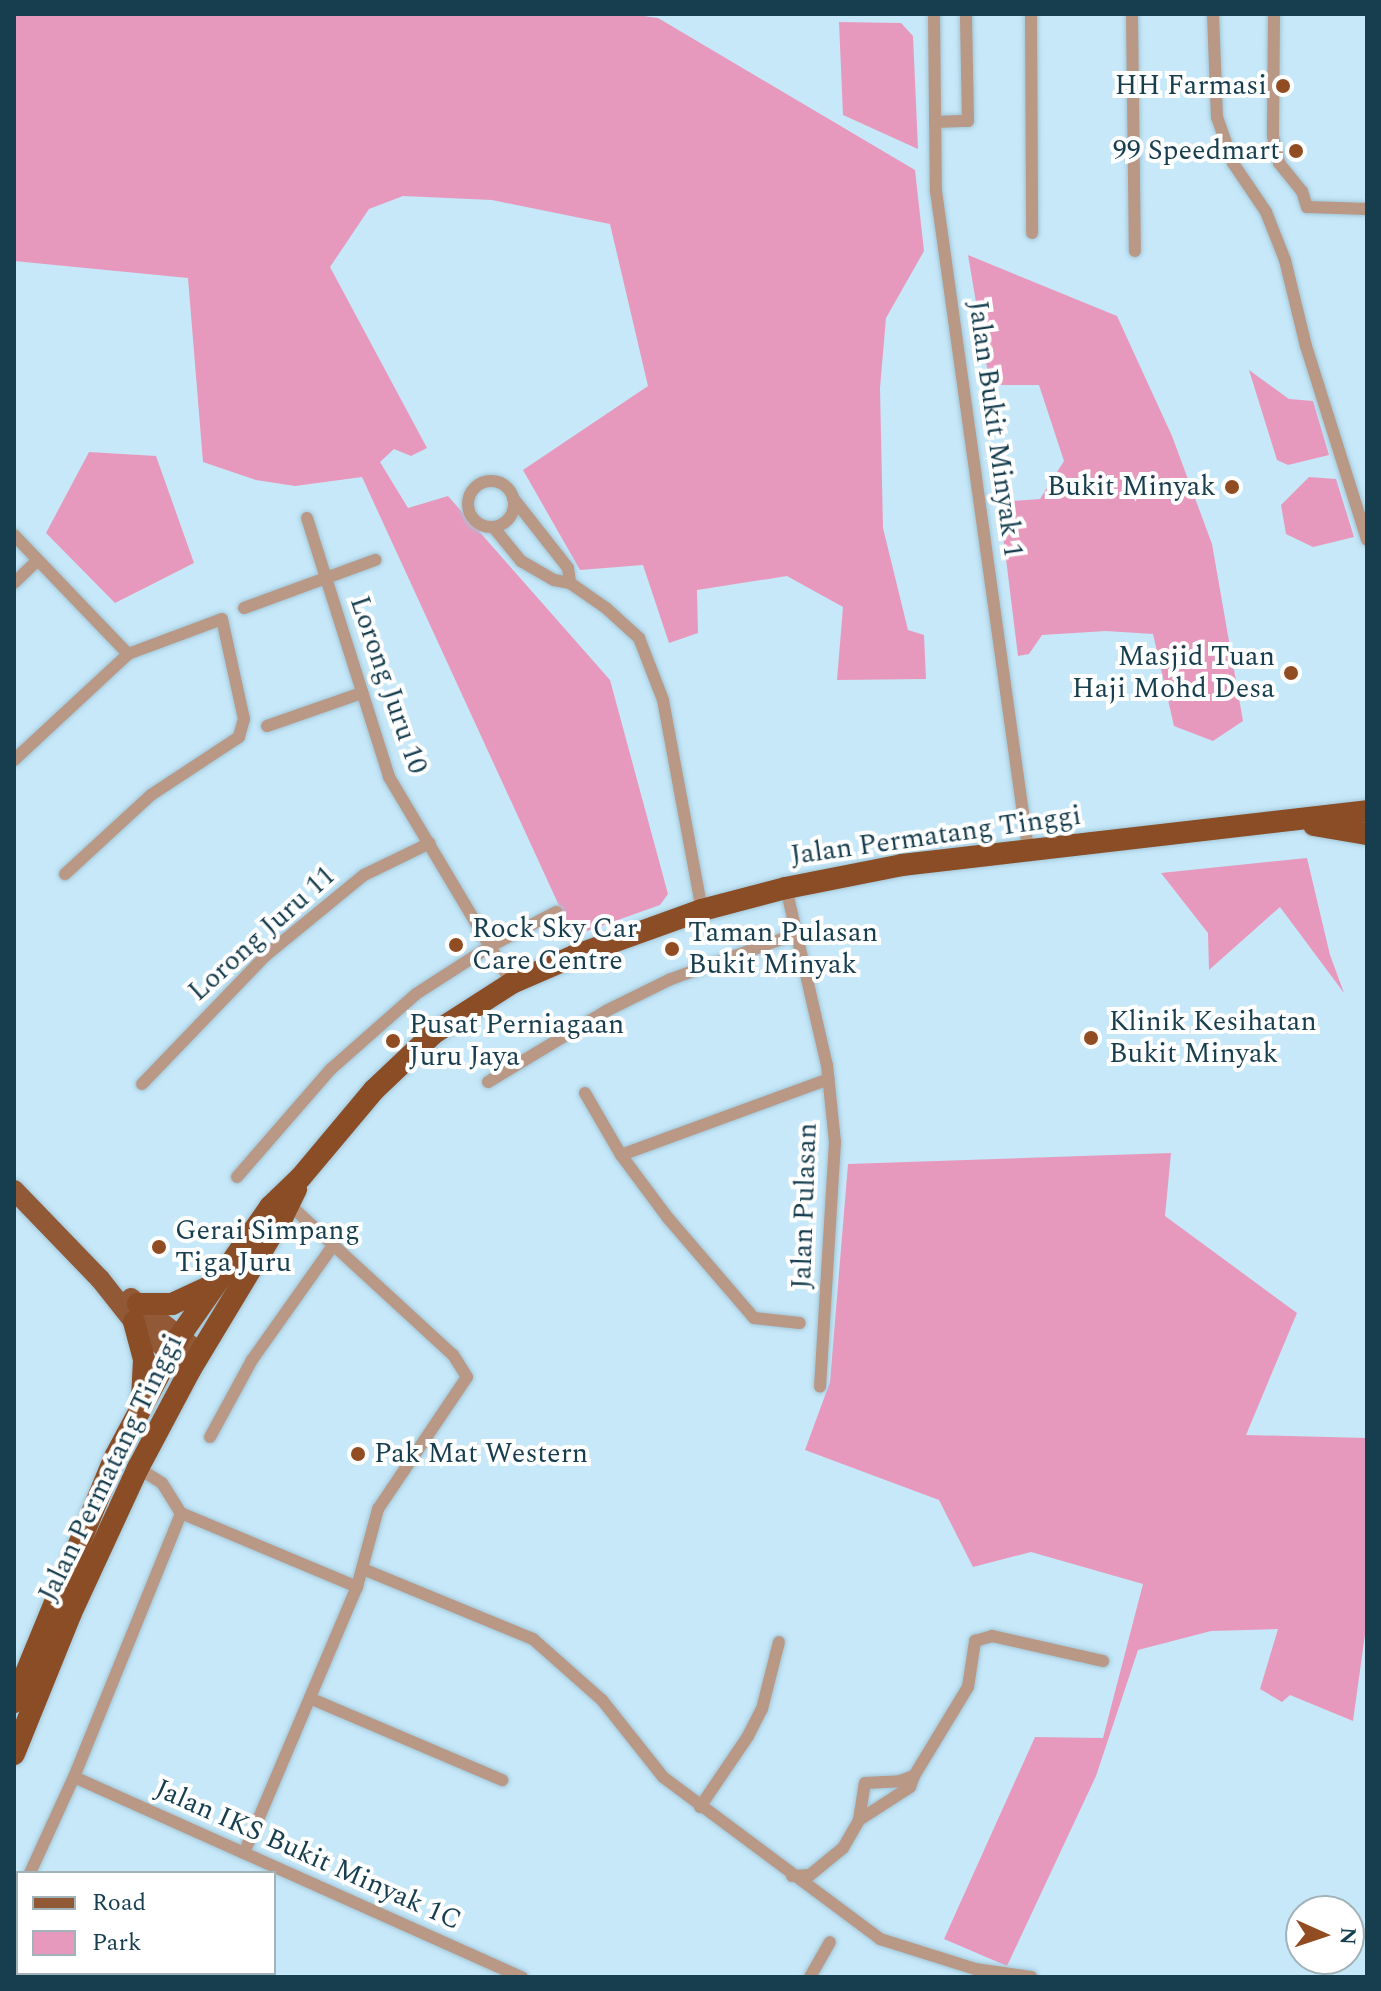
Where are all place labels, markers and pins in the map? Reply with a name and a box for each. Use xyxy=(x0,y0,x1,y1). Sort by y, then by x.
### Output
place label: HH Farmasi xyxy=(1115,69,1267,103)
marker: HH Farmasi xyxy=(1274,77,1292,95)
place label: 99 Speedmart xyxy=(1113,134,1280,168)
marker: 99 Speedmart xyxy=(1287,142,1305,160)
place label: Bukit Minyak xyxy=(1047,470,1216,504)
marker: Bukit Minyak xyxy=(1223,478,1241,496)
place label: Masjid Tuan Haji Mohd Desa xyxy=(1072,640,1275,706)
marker: Masjid Tuan Haji Mohd Desa xyxy=(1282,664,1300,682)
place label: Rock Sky Car Care Centre xyxy=(472,912,638,978)
place label: Taman Pulasan Bukit Minyak xyxy=(688,916,878,982)
marker: Rock Sky Car Care Centre xyxy=(447,936,465,954)
marker: Taman Pulasan Bukit Minyak xyxy=(663,940,681,958)
place label: Klinik Kesihatan Bukit Minyak xyxy=(1109,1005,1317,1071)
place label: Pusat Perniagaan Juru Jaya xyxy=(409,1008,624,1074)
marker: Klinik Kesihatan Bukit Minyak xyxy=(1080,1027,1102,1049)
marker: Pusat Perniagaan Juru Jaya xyxy=(384,1032,402,1050)
place label: Gerai Simpang Tiga Juru xyxy=(175,1214,360,1280)
marker: Gerai Simpang Tiga Juru xyxy=(150,1238,168,1256)
place label: Pak Mat Western xyxy=(374,1437,588,1471)
marker: Pak Mat Western xyxy=(349,1445,367,1463)

